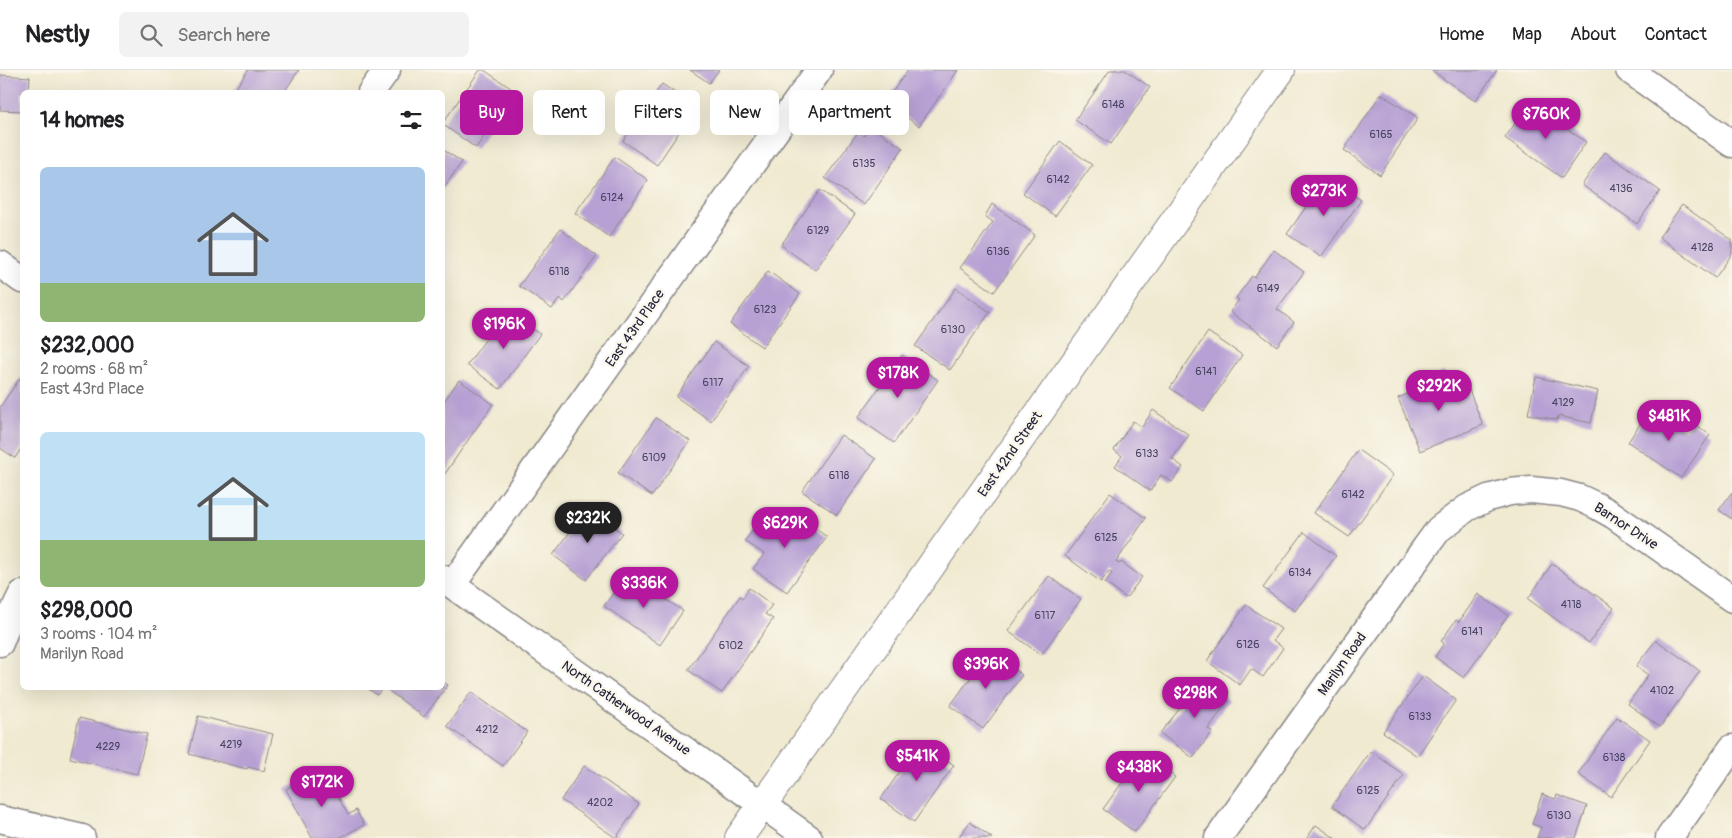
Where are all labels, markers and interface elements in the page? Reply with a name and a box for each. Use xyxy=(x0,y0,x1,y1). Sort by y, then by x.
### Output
search box xyxy=(119,12,469,57)
text: Nestly xyxy=(25,20,89,49)
icon: search xyxy=(137,21,165,49)
text: Search here xyxy=(177,23,270,47)
text: Home xyxy=(1439,23,1484,46)
text: Map xyxy=(1512,23,1542,46)
text: About xyxy=(1570,23,1616,46)
text: Contact xyxy=(1644,23,1707,46)
chip: Buy xyxy=(460,90,523,135)
chip: Rent xyxy=(533,90,605,135)
chip: Filters xyxy=(615,90,700,135)
chip: New xyxy=(710,90,779,135)
chip: Apartment xyxy=(789,90,909,135)
house number: 6148 xyxy=(1102,98,1125,111)
pin: $760K xyxy=(1511,98,1581,140)
text: $760K xyxy=(1522,104,1570,124)
icon: filters xyxy=(397,106,425,134)
text: 14 homes xyxy=(40,107,124,134)
house number: 6165 xyxy=(1369,128,1393,141)
house number: 6135 xyxy=(853,157,875,170)
house number: 6142 xyxy=(1046,173,1070,186)
pin: $273K xyxy=(1289,174,1359,217)
text: $273K xyxy=(1302,181,1346,201)
house number: 4136 xyxy=(1609,182,1633,195)
house number: 6124 xyxy=(600,191,624,204)
icon: home xyxy=(188,199,278,289)
house number: 6129 xyxy=(807,224,830,237)
house number: 4128 xyxy=(1691,241,1714,254)
house number: 6136 xyxy=(986,245,1010,258)
house number: 6118 xyxy=(549,265,570,278)
house number: 6149 xyxy=(1257,282,1280,295)
street label: East 43rd Place xyxy=(602,286,668,370)
house number: 6123 xyxy=(754,303,776,316)
pin: $196K xyxy=(469,308,539,350)
text: $196K xyxy=(483,314,525,334)
house number: 6130 xyxy=(941,323,965,336)
text: $232,000 xyxy=(40,332,134,359)
pin: $178K xyxy=(863,356,933,399)
text: 2 rooms · 68 m² xyxy=(40,359,148,379)
text: $178K xyxy=(877,363,919,383)
house number: 6141 xyxy=(1195,365,1217,378)
pin: $292K xyxy=(1404,370,1474,412)
house number: 6117 xyxy=(703,376,724,389)
text: $292K xyxy=(1417,376,1461,396)
text: East 43rd Place xyxy=(40,379,144,399)
house number: 4129 xyxy=(1552,396,1575,409)
pin: $481K xyxy=(1634,400,1704,442)
text: $481K xyxy=(1648,406,1690,426)
street label: East 42nd Street xyxy=(974,408,1046,500)
house number: 6133 xyxy=(1136,447,1158,460)
house number: 6109 xyxy=(642,451,666,464)
icon: home xyxy=(188,464,278,554)
house number: 6118 xyxy=(829,469,850,482)
house number: 6142 xyxy=(1341,488,1365,501)
street label: Barnor Drive xyxy=(1591,499,1661,553)
pin: $232K xyxy=(553,502,623,544)
pin: $629K xyxy=(750,506,820,549)
text: $232K xyxy=(566,508,610,528)
text: $629K xyxy=(763,513,807,533)
house number: 6125 xyxy=(1095,531,1117,544)
pin: $336K xyxy=(609,566,679,609)
house number: 6134 xyxy=(1288,566,1312,579)
text: $336K xyxy=(621,573,667,593)
text: $298,000 xyxy=(40,597,133,624)
house number: 4118 xyxy=(1561,598,1582,611)
house number: 6117 xyxy=(1035,609,1056,622)
text: 3 rooms · 104 m² xyxy=(40,624,157,644)
house number: 6141 xyxy=(1461,625,1483,638)
street label: Marilyn Road xyxy=(1314,629,1370,699)
house number: 6126 xyxy=(1236,638,1260,651)
house number: 6102 xyxy=(719,639,743,652)
text: Marilyn Road xyxy=(40,644,124,664)
pin: $396K xyxy=(951,648,1021,690)
text: $396K xyxy=(964,654,1008,674)
street label: North Catherwood Avenue xyxy=(558,657,694,759)
pin: $298K xyxy=(1160,676,1230,719)
text: $298K xyxy=(1173,683,1217,703)
house number: 4102 xyxy=(1650,684,1674,697)
house number: 6133 xyxy=(1409,710,1431,723)
house number: 4212 xyxy=(476,723,498,736)
house number: 4219 xyxy=(220,738,243,751)
house number: 4229 xyxy=(96,740,121,753)
pin: $541K xyxy=(882,740,952,782)
text: $541K xyxy=(896,746,938,766)
pin: $438K xyxy=(1104,750,1174,793)
house number: 6138 xyxy=(1603,751,1626,764)
text: $438K xyxy=(1117,757,1161,777)
pin: $172K xyxy=(287,766,357,808)
text: $172K xyxy=(301,772,343,792)
house number: 6125 xyxy=(1357,784,1379,797)
house number: 4202 xyxy=(587,796,613,809)
house number: 6130 xyxy=(1547,809,1571,822)

